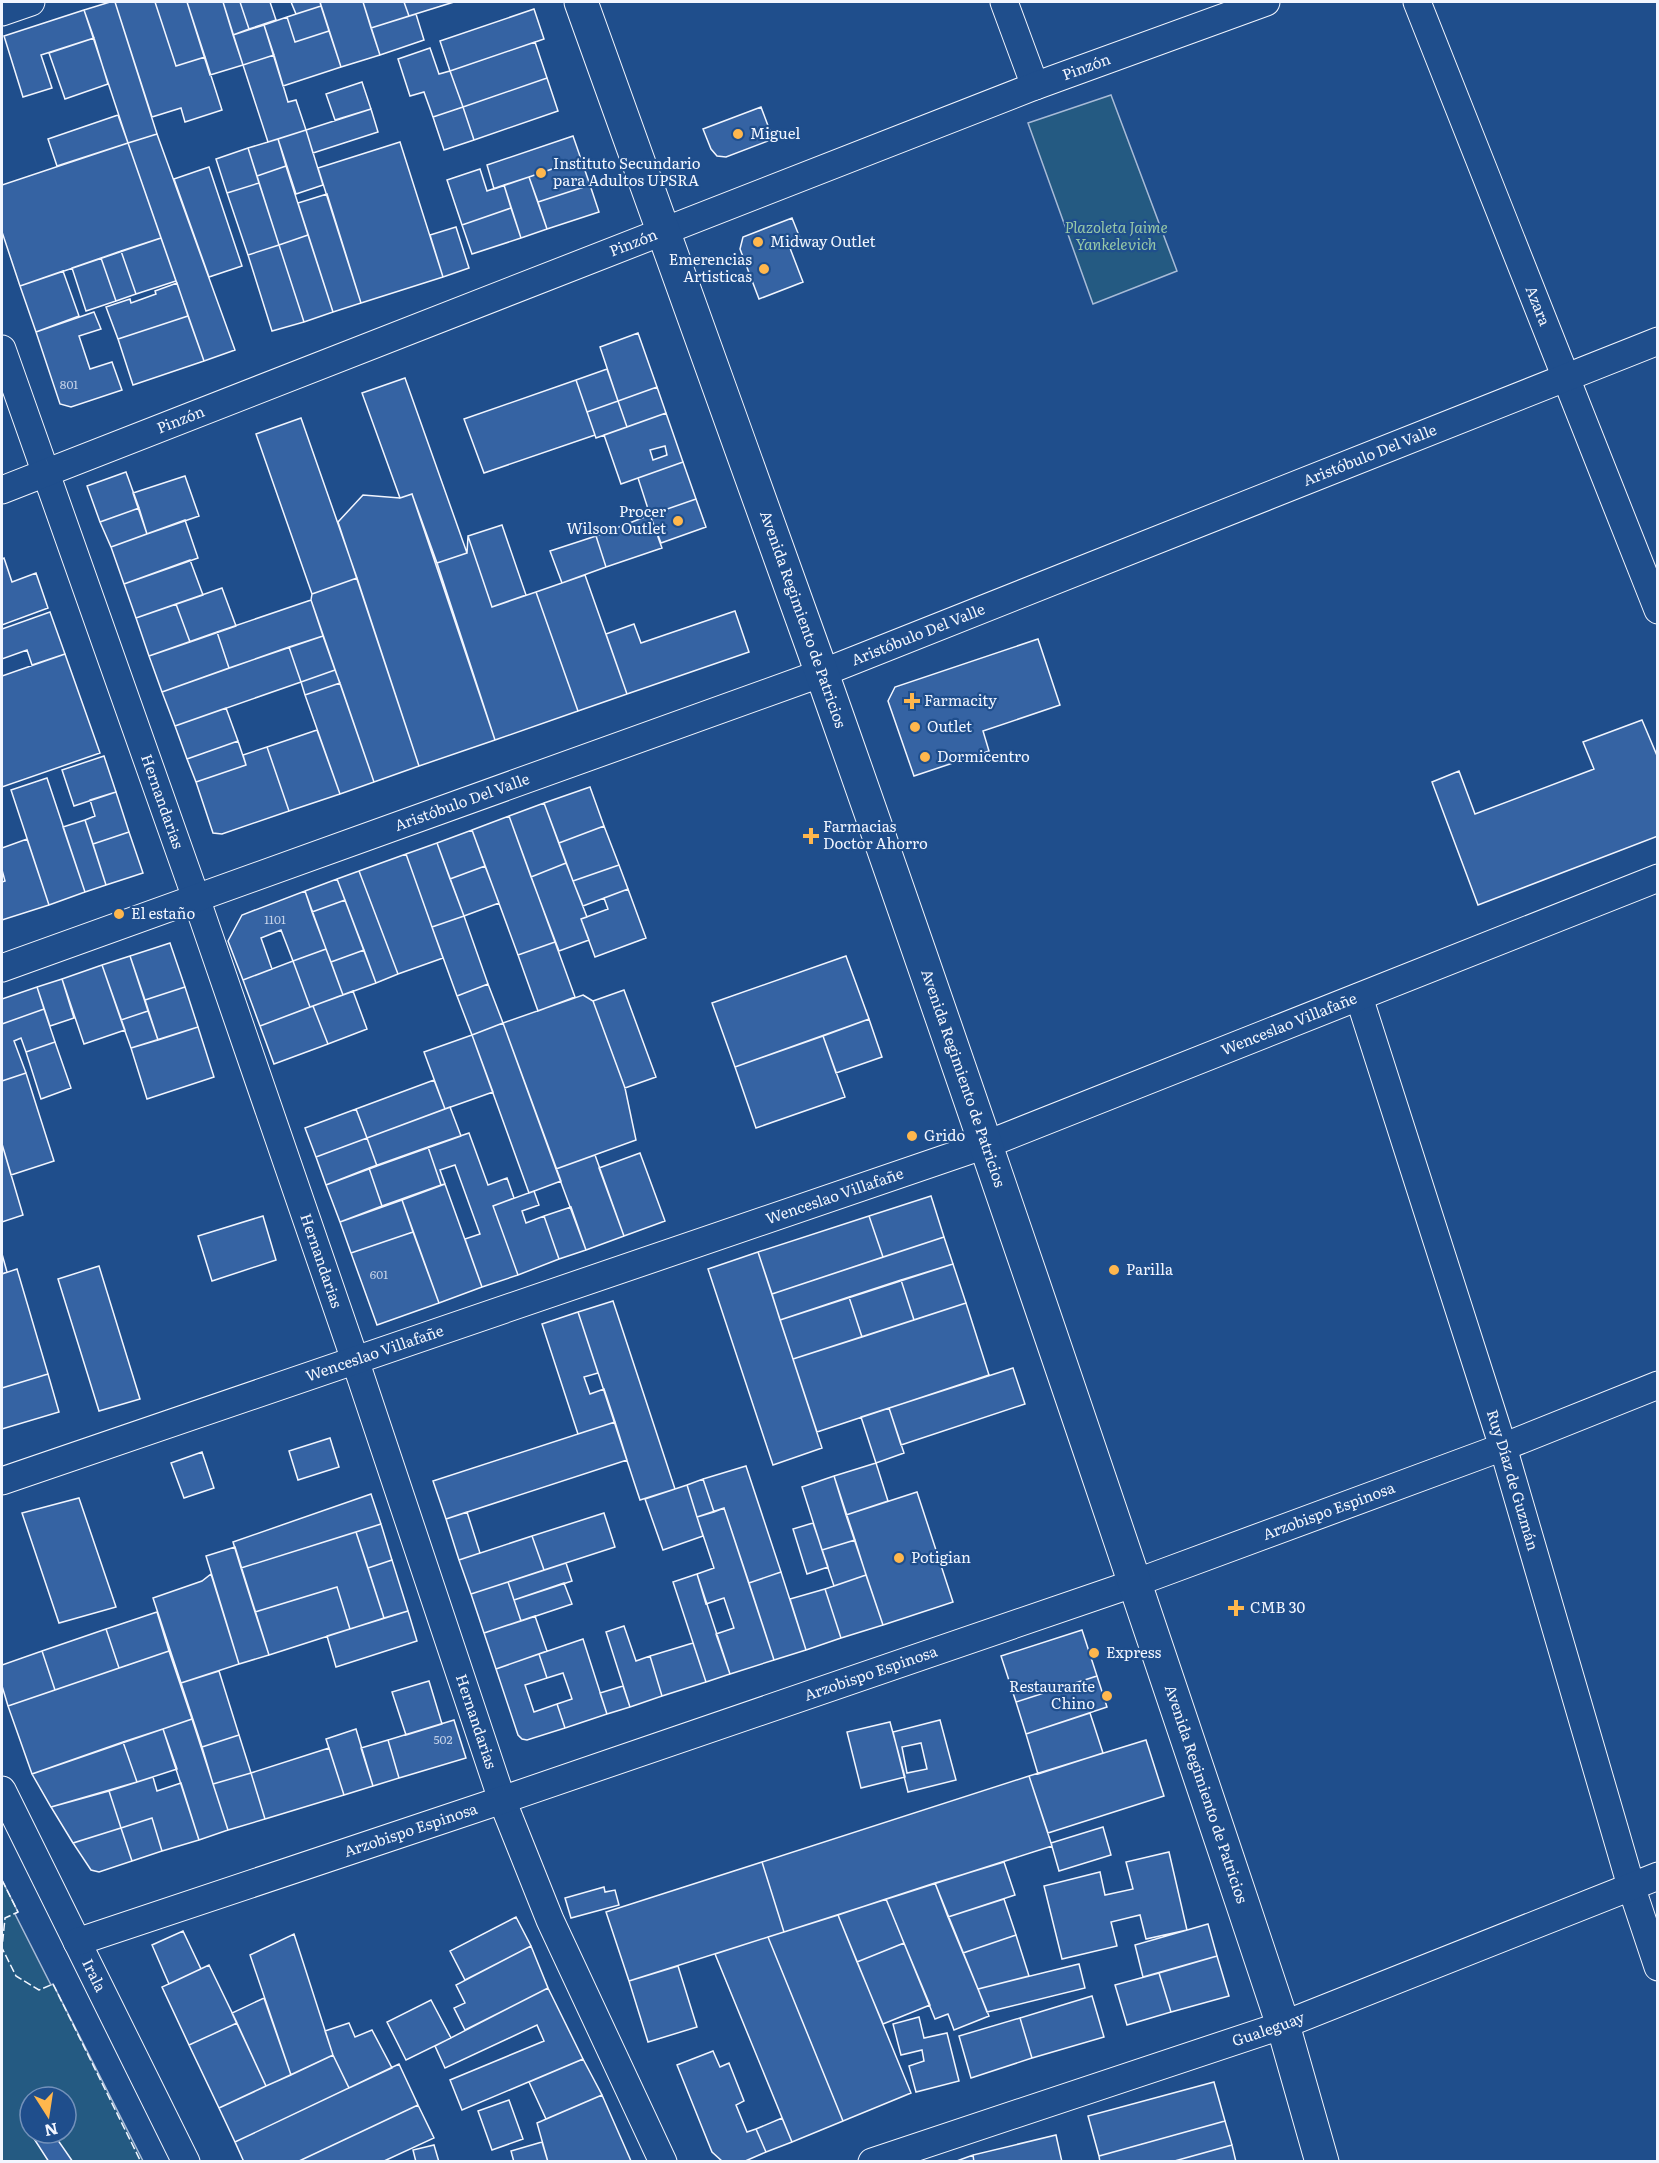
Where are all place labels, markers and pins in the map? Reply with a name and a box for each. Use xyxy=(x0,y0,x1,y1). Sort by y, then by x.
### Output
place label: Miguel xyxy=(750,121,800,144)
marker: Miguel xyxy=(731,127,745,141)
place label: Instituto Secundario para Adultos UPSRA xyxy=(553,151,701,191)
marker: Instituto Secundario para Adultos UPSRA xyxy=(534,166,548,180)
place label: Midway Outlet xyxy=(770,229,876,252)
marker: Midway Outlet xyxy=(751,235,765,249)
place label: Emerencias Artisticas xyxy=(669,247,752,287)
marker: Emerencias Artisticas xyxy=(757,262,771,276)
place label: Procer Wilson Outlet xyxy=(567,499,666,539)
marker: Procer Wilson Outlet xyxy=(671,514,685,528)
place label: Farmacity xyxy=(924,688,997,711)
marker: Farmacity xyxy=(905,694,919,708)
place label: Outlet xyxy=(927,714,972,737)
marker: Outlet xyxy=(908,720,922,734)
place label: Dormicentro xyxy=(937,744,1030,767)
marker: Dormicentro xyxy=(918,750,932,764)
place label: Farmacias Doctor Ahorro xyxy=(823,814,928,854)
marker: Farmacias Doctor Ahorro xyxy=(804,829,818,843)
place label: El estaño xyxy=(131,901,195,924)
marker: El estaño xyxy=(112,907,126,921)
place label: Grido xyxy=(924,1123,965,1146)
marker: Grido xyxy=(905,1129,919,1143)
place label: Parilla xyxy=(1126,1257,1174,1280)
marker: Parilla xyxy=(1107,1263,1121,1277)
place label: Potigian xyxy=(911,1545,971,1568)
marker: Potigian xyxy=(892,1551,906,1565)
place label: CMB 30 xyxy=(1250,1595,1306,1618)
marker: CMB 30 xyxy=(1227,1599,1245,1617)
place label: Express xyxy=(1106,1640,1161,1663)
marker: Express xyxy=(1087,1646,1101,1660)
place label: Restaurante Chino xyxy=(1009,1674,1095,1714)
marker: Restaurante Chino xyxy=(1100,1689,1114,1703)

